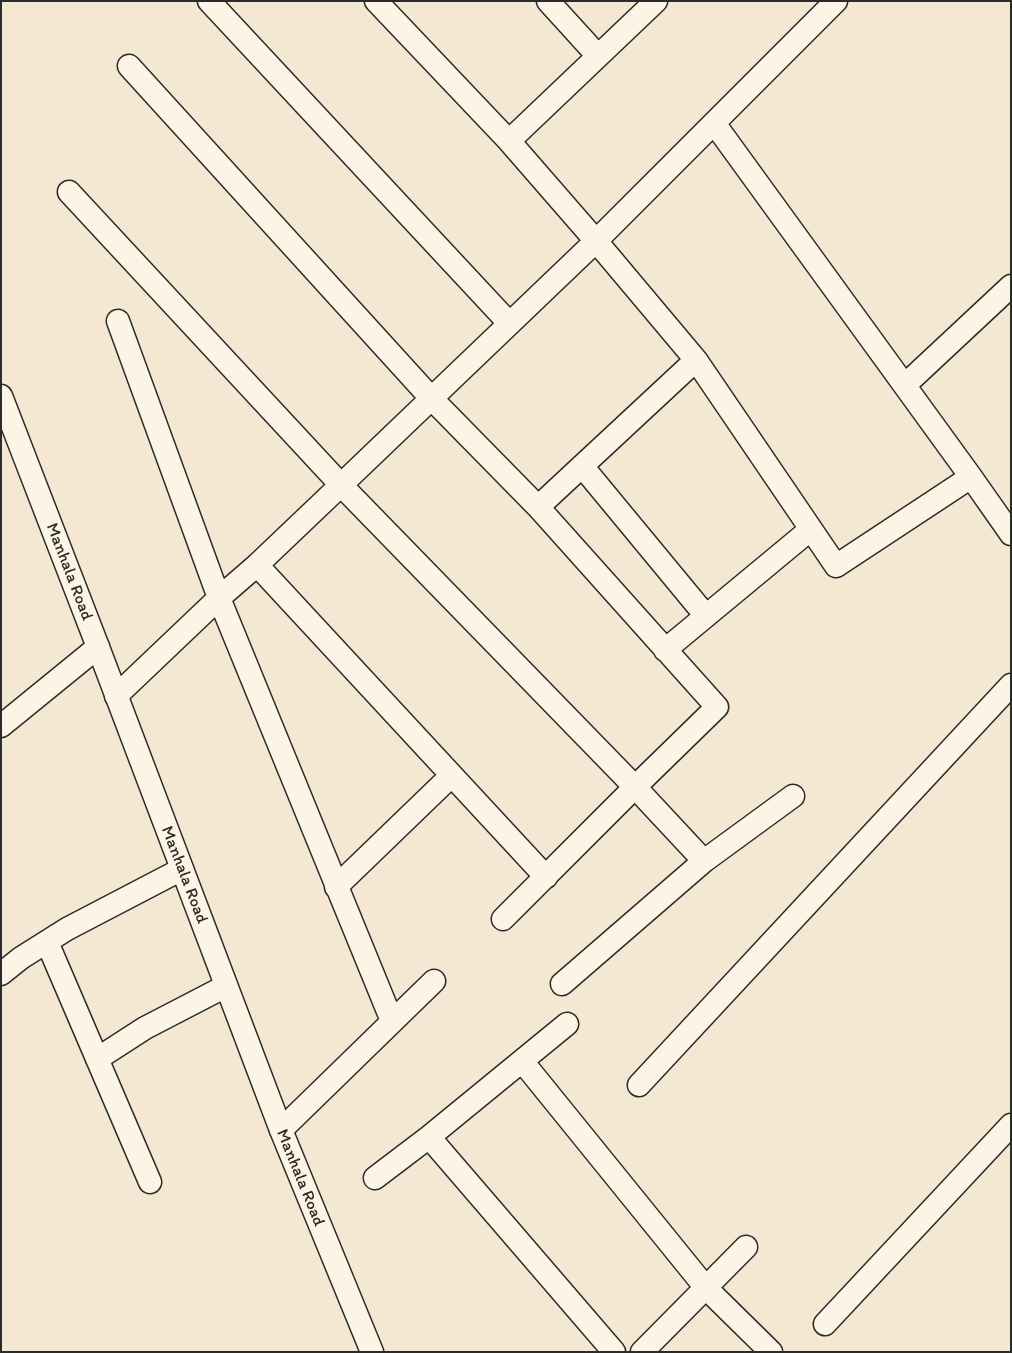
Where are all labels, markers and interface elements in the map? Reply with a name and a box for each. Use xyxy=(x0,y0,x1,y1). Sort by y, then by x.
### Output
street label: Manhala Road xyxy=(41,520,97,624)
street label: Manhala Road xyxy=(156,823,212,927)
street label: Manhala Road xyxy=(271,1126,329,1230)

